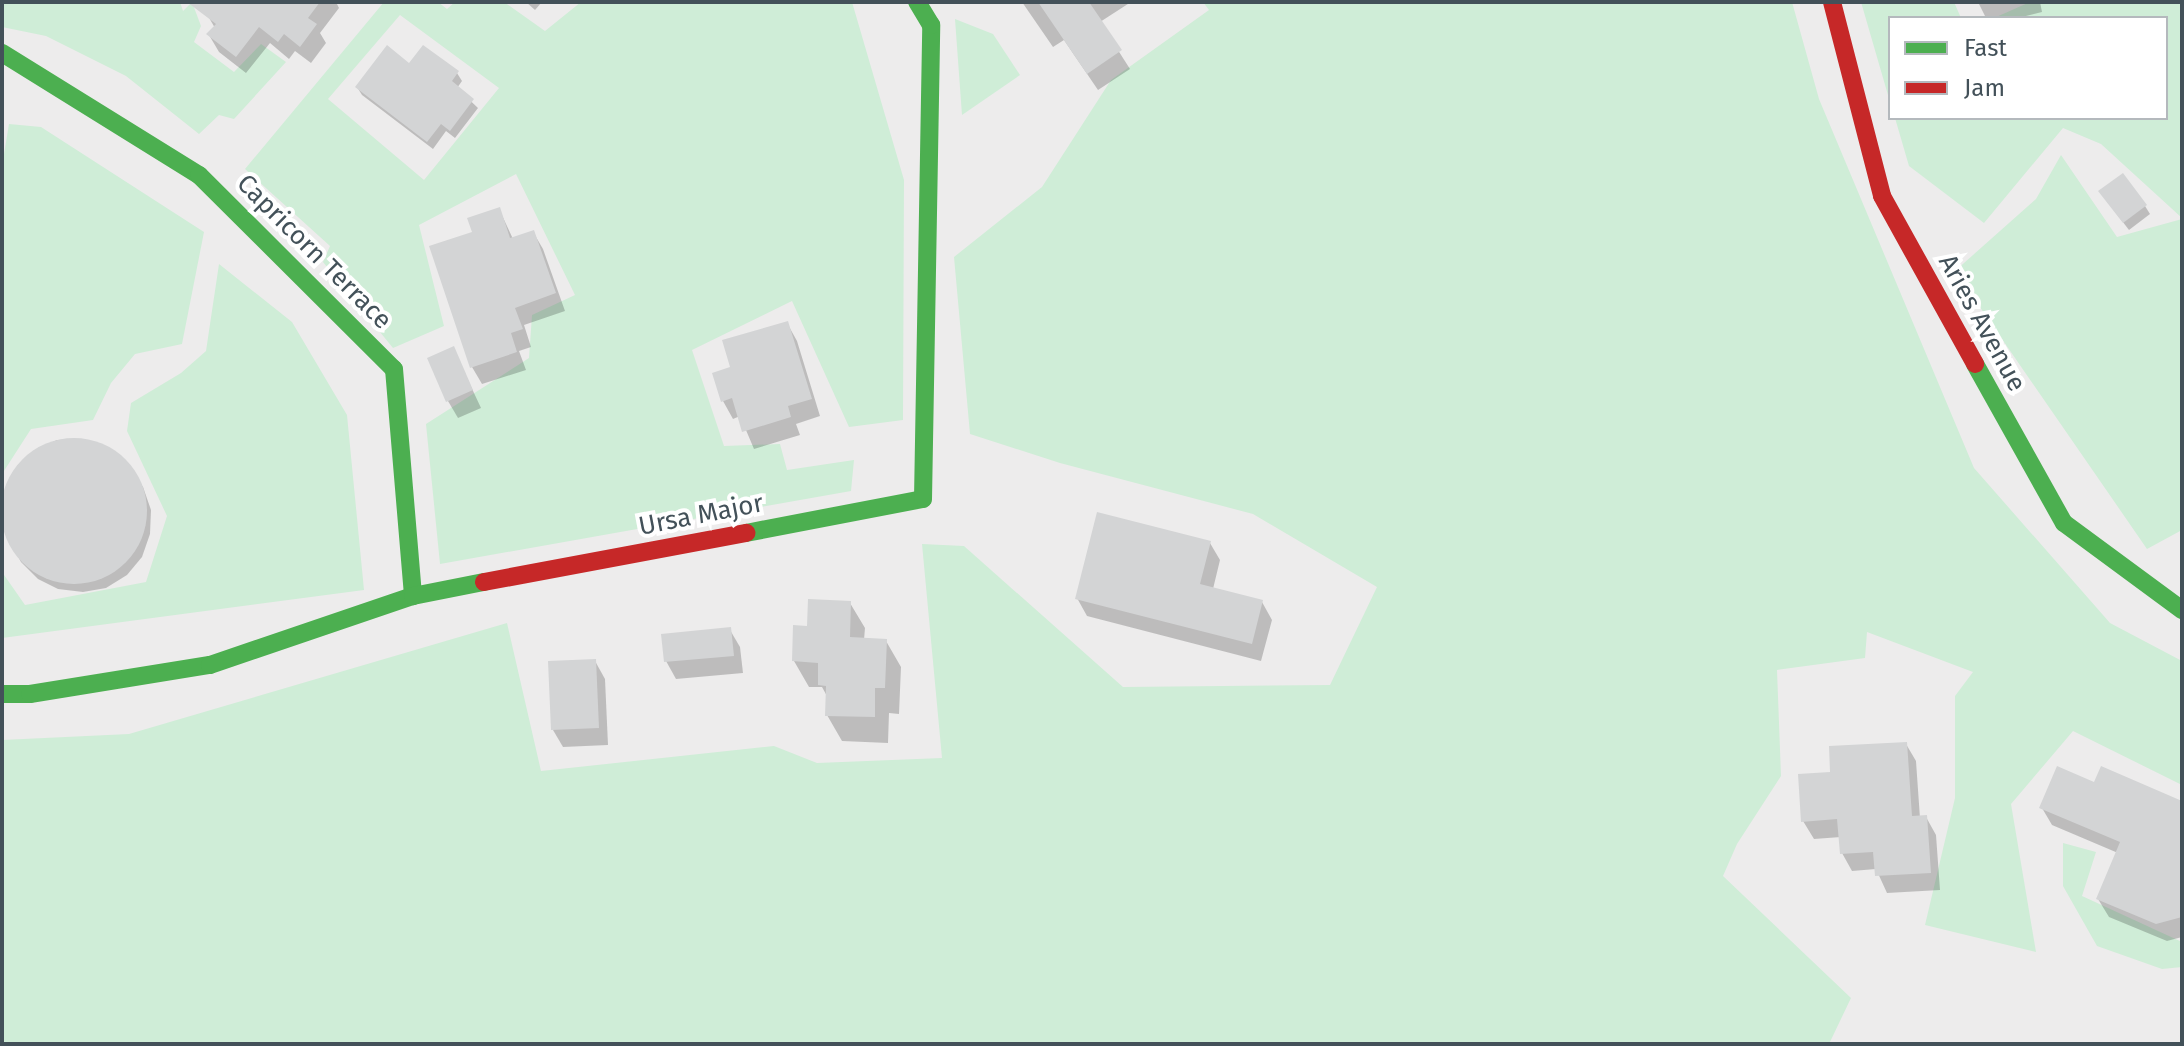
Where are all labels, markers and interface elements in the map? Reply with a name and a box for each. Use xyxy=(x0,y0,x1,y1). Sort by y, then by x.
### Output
legend xyxy=(1888,16,2168,120)
text: Fast xyxy=(1964,34,2007,62)
text: Jam xyxy=(1964,74,2005,102)
street label: Capricorn Terrace xyxy=(230,168,398,336)
street label: Aries Avenue xyxy=(1932,249,2032,397)
street label: Ursa Major xyxy=(636,488,766,542)

